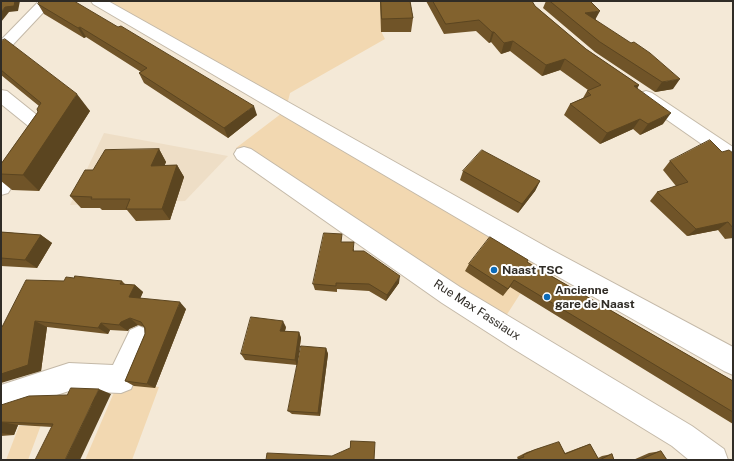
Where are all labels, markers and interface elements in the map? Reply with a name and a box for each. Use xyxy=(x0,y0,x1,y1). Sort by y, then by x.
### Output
place label: Naast TSC xyxy=(502,263,563,277)
marker: Naast TSC xyxy=(489,265,499,275)
street label: Rue Max Fassiaux xyxy=(431,277,523,343)
place label: Ancienne gare de Naast xyxy=(555,283,635,311)
marker: Ancienne gare de Naast xyxy=(542,292,552,302)

